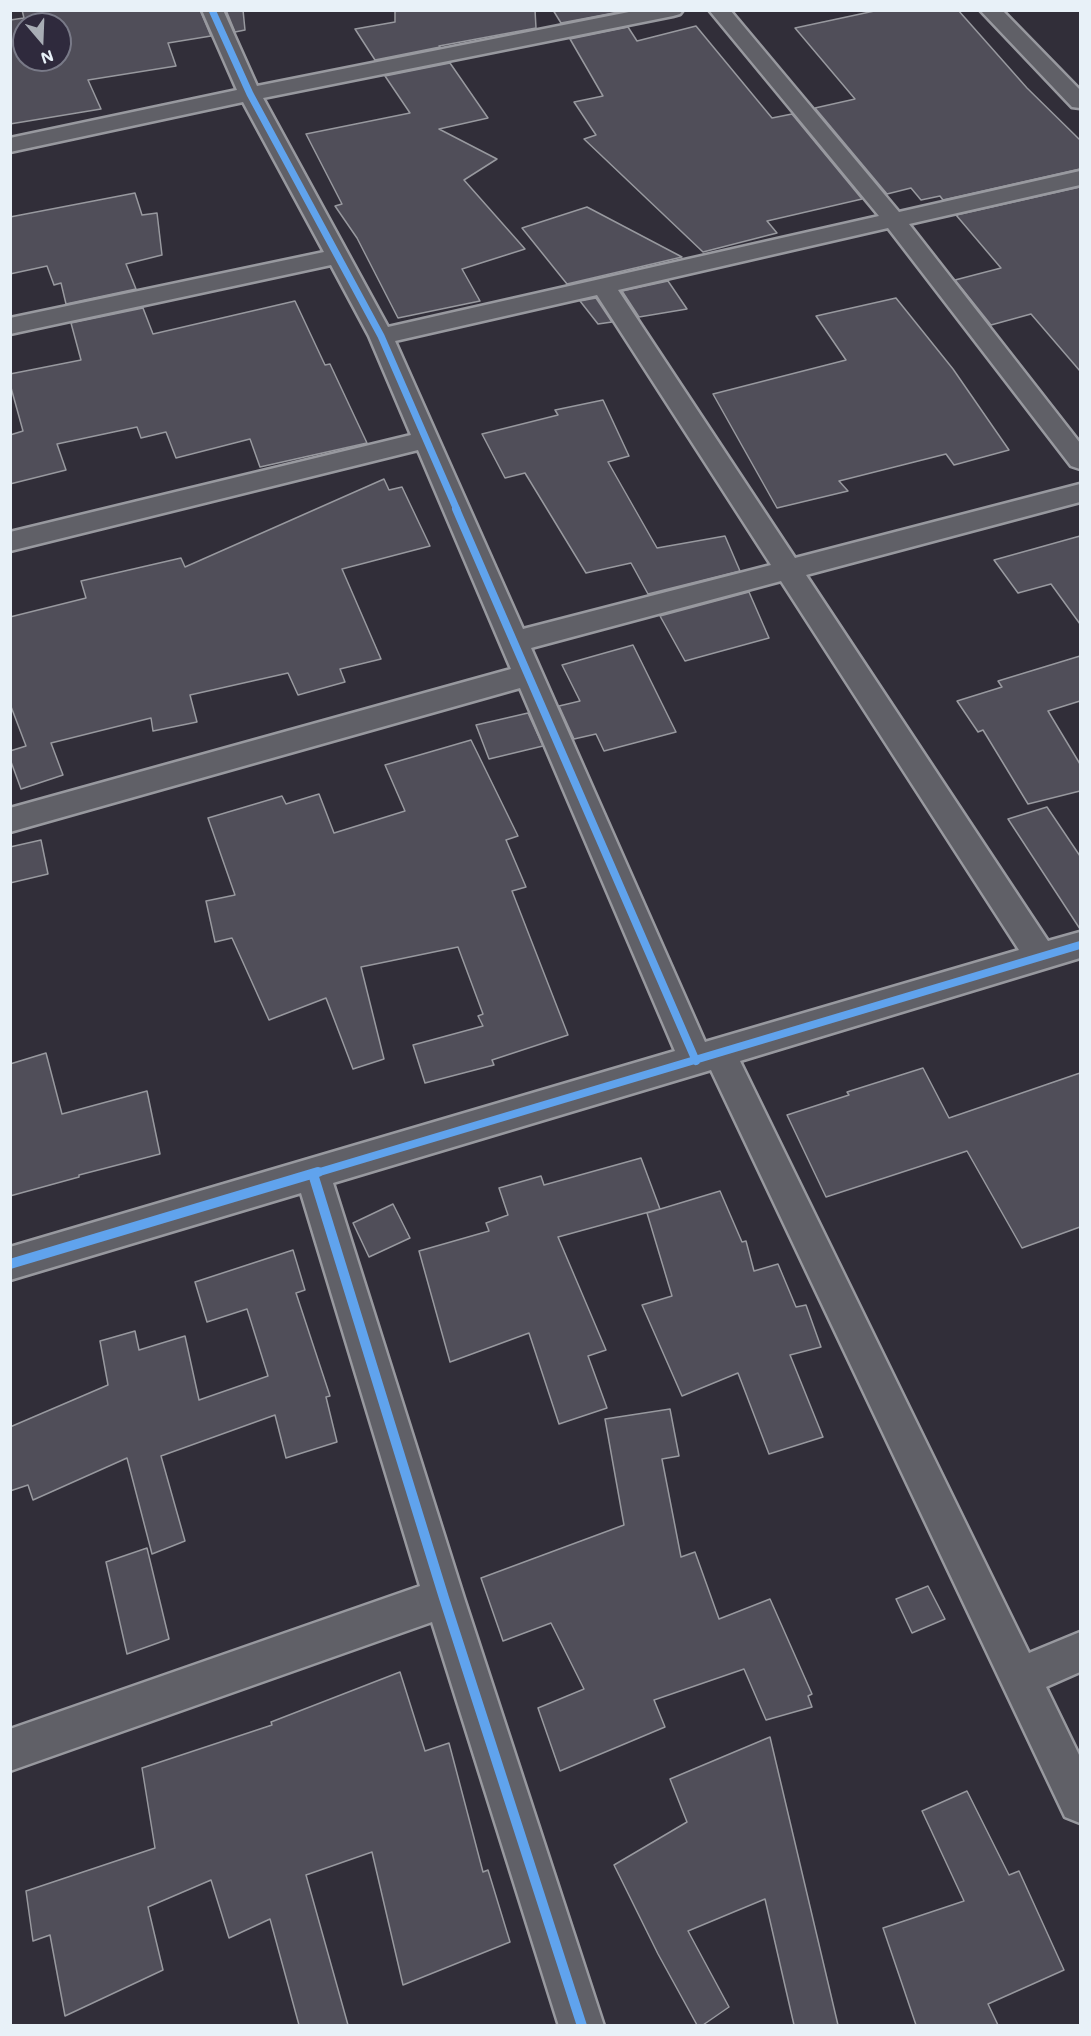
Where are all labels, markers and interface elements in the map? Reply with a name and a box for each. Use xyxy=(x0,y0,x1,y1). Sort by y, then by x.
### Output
north arrow xyxy=(12,12,72,72)
text: N xyxy=(38,46,57,70)

